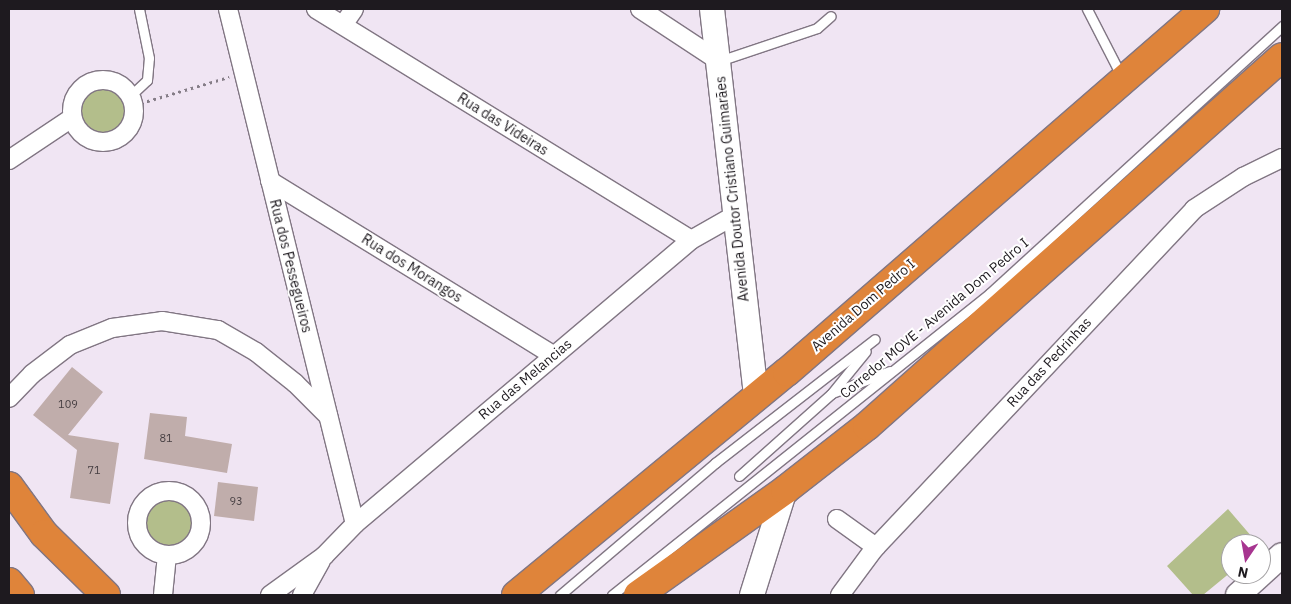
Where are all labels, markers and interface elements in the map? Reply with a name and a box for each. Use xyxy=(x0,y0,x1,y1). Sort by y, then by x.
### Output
street label: Avenida Doutor Cristiano Guimarães xyxy=(712,75,752,303)
street label: Rua das Videiras xyxy=(454,89,552,159)
street label: Rua dos Pessegueiros xyxy=(266,197,316,335)
street label: Rua dos Morangos xyxy=(359,230,465,306)
street label: Corredor MOVE - Avenida Dom Pedro I xyxy=(836,234,1032,402)
street label: Avenida Dom Pedro I xyxy=(808,255,918,355)
street label: Rua das Pedrinhas xyxy=(1003,314,1095,410)
street label: Rua das Melancias xyxy=(475,335,575,423)
house number: 109 xyxy=(58,397,78,411)
house number: 81 xyxy=(159,431,173,445)
house number: 71 xyxy=(87,463,101,477)
house number: 93 xyxy=(229,494,243,508)
north arrow xyxy=(1221,534,1271,584)
text: N xyxy=(1236,563,1250,583)

